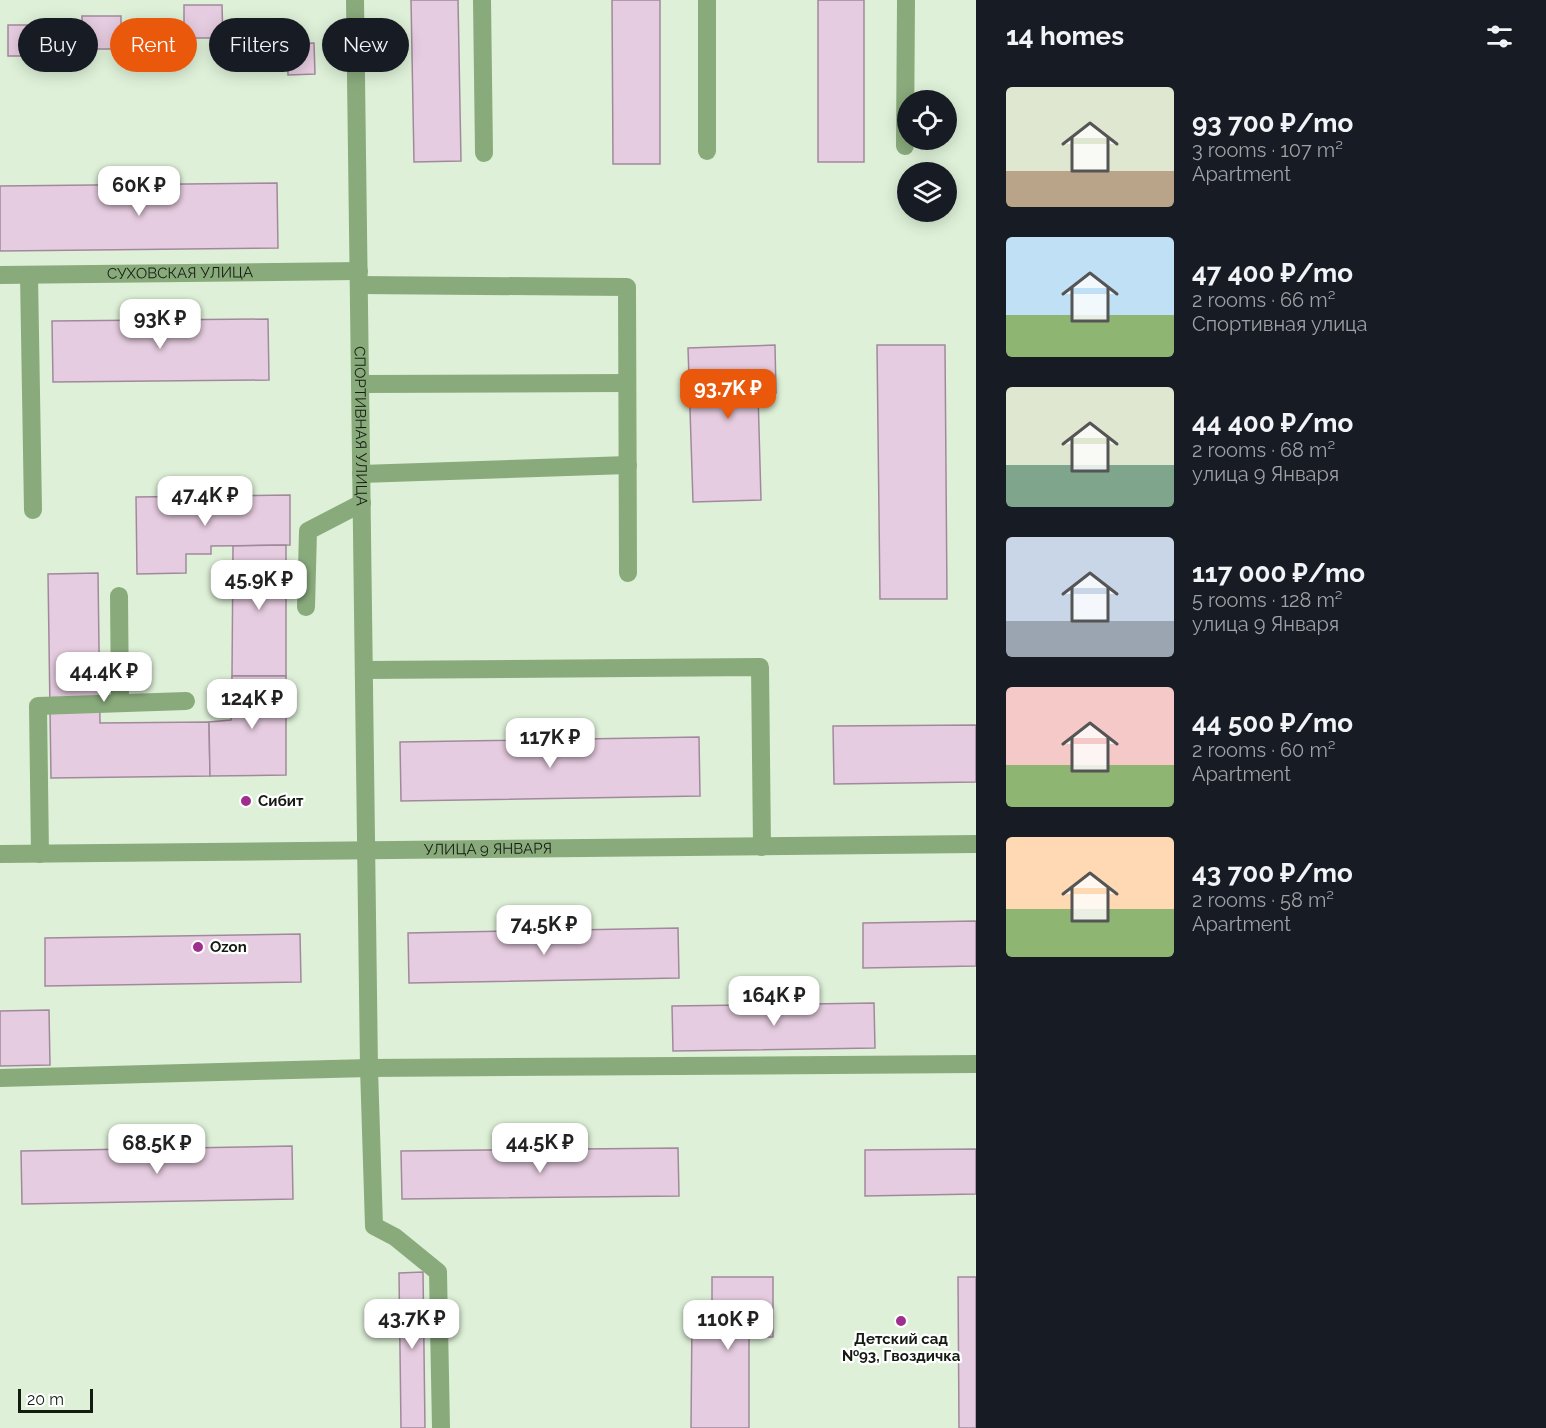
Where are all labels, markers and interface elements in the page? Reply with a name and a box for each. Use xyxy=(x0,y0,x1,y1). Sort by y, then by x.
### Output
chip: Buy xyxy=(18,18,98,72)
chip: Rent xyxy=(110,18,197,72)
chip: Filters xyxy=(209,18,310,72)
chip: New xyxy=(322,18,409,72)
icon: filters xyxy=(1483,20,1516,53)
text: 14 homes xyxy=(1006,21,1124,51)
map controls xyxy=(897,90,957,222)
button: locate xyxy=(897,90,957,150)
text: 93 700 ₽/mo xyxy=(1192,108,1353,138)
icon: home xyxy=(1054,111,1126,183)
text: 3 rooms · 107 m² xyxy=(1192,138,1343,162)
button: layers xyxy=(897,162,957,222)
text: Apartment xyxy=(1192,162,1291,186)
pin: 60K ₽ xyxy=(97,166,181,217)
text: 60K ₽ xyxy=(112,173,166,197)
text: 47 400 ₽/mo xyxy=(1192,258,1353,288)
icon: home xyxy=(1054,261,1126,333)
street label: СУХОВСКАЯ УЛИЦА xyxy=(107,263,253,283)
text: 2 rooms · 66 m² xyxy=(1192,288,1335,312)
pin: 93K ₽ xyxy=(118,299,202,350)
text: 93K ₽ xyxy=(134,306,186,330)
text: Спортивная улица xyxy=(1192,312,1368,336)
street label: СПОРТИВНАЯ УЛИЦА xyxy=(351,346,371,506)
pin: 93.7K ₽ xyxy=(673,369,783,420)
text: 93.7K ₽ xyxy=(694,376,762,400)
text: 44 400 ₽/mo xyxy=(1192,408,1353,438)
icon: home xyxy=(1054,411,1126,483)
text: 2 rooms · 68 m² xyxy=(1192,438,1335,462)
text: улица 9 Января xyxy=(1192,462,1339,486)
pin: 47.4K ₽ xyxy=(150,476,260,527)
text: 47.4K ₽ xyxy=(171,483,239,507)
text: 117 000 ₽/mo xyxy=(1192,558,1365,588)
pin: 45.9K ₽ xyxy=(204,560,314,611)
icon: home xyxy=(1054,561,1126,633)
text: 45.9K ₽ xyxy=(225,567,293,591)
text: 5 rooms · 128 m² xyxy=(1192,588,1343,612)
text: улица 9 Января xyxy=(1192,612,1339,636)
pin: 44.4K ₽ xyxy=(49,652,159,703)
text: 44.4K ₽ xyxy=(70,659,138,683)
pin: 124K ₽ xyxy=(203,679,301,730)
text: 124K ₽ xyxy=(221,686,283,710)
text: 44 500 ₽/mo xyxy=(1192,708,1353,738)
icon: home xyxy=(1054,711,1126,783)
pin: 117K ₽ xyxy=(501,718,599,769)
text: 117K ₽ xyxy=(520,725,580,749)
text: 2 rooms · 60 m² xyxy=(1192,738,1336,762)
text: Apartment xyxy=(1192,762,1291,786)
place label: Сибит xyxy=(258,792,304,810)
marker: Сибит xyxy=(239,794,253,808)
street label: УЛИЦА 9 ЯНВАРЯ xyxy=(424,839,552,859)
text: 43 700 ₽/mo xyxy=(1192,858,1353,888)
icon: home xyxy=(1054,861,1126,933)
text: 2 rooms · 58 m² xyxy=(1192,888,1334,912)
pin: 74.5K ₽ xyxy=(489,905,599,956)
text: 74.5K ₽ xyxy=(510,912,578,936)
text: Apartment xyxy=(1192,912,1291,936)
place label: Ozon xyxy=(210,938,247,956)
marker: Ozon xyxy=(191,940,205,954)
pin: 164K ₽ xyxy=(725,976,823,1027)
text: 164K ₽ xyxy=(743,983,806,1007)
pin: 44.5K ₽ xyxy=(485,1123,595,1174)
pin: 68.5K ₽ xyxy=(102,1124,212,1175)
text: 44.5K ₽ xyxy=(506,1130,574,1154)
text: 68.5K ₽ xyxy=(122,1131,192,1155)
pin: 43.7K ₽ xyxy=(357,1299,467,1350)
pin: 110K ₽ xyxy=(679,1300,777,1351)
text: 43.7K ₽ xyxy=(378,1306,446,1330)
text: 110K ₽ xyxy=(697,1307,759,1331)
marker: Детский сад №93, Гвоздичка xyxy=(894,1314,908,1328)
place label: Детский сад №93, Гвоздичка xyxy=(842,1330,961,1365)
scale bar xyxy=(18,1386,93,1414)
text: 20 m xyxy=(27,1390,64,1409)

